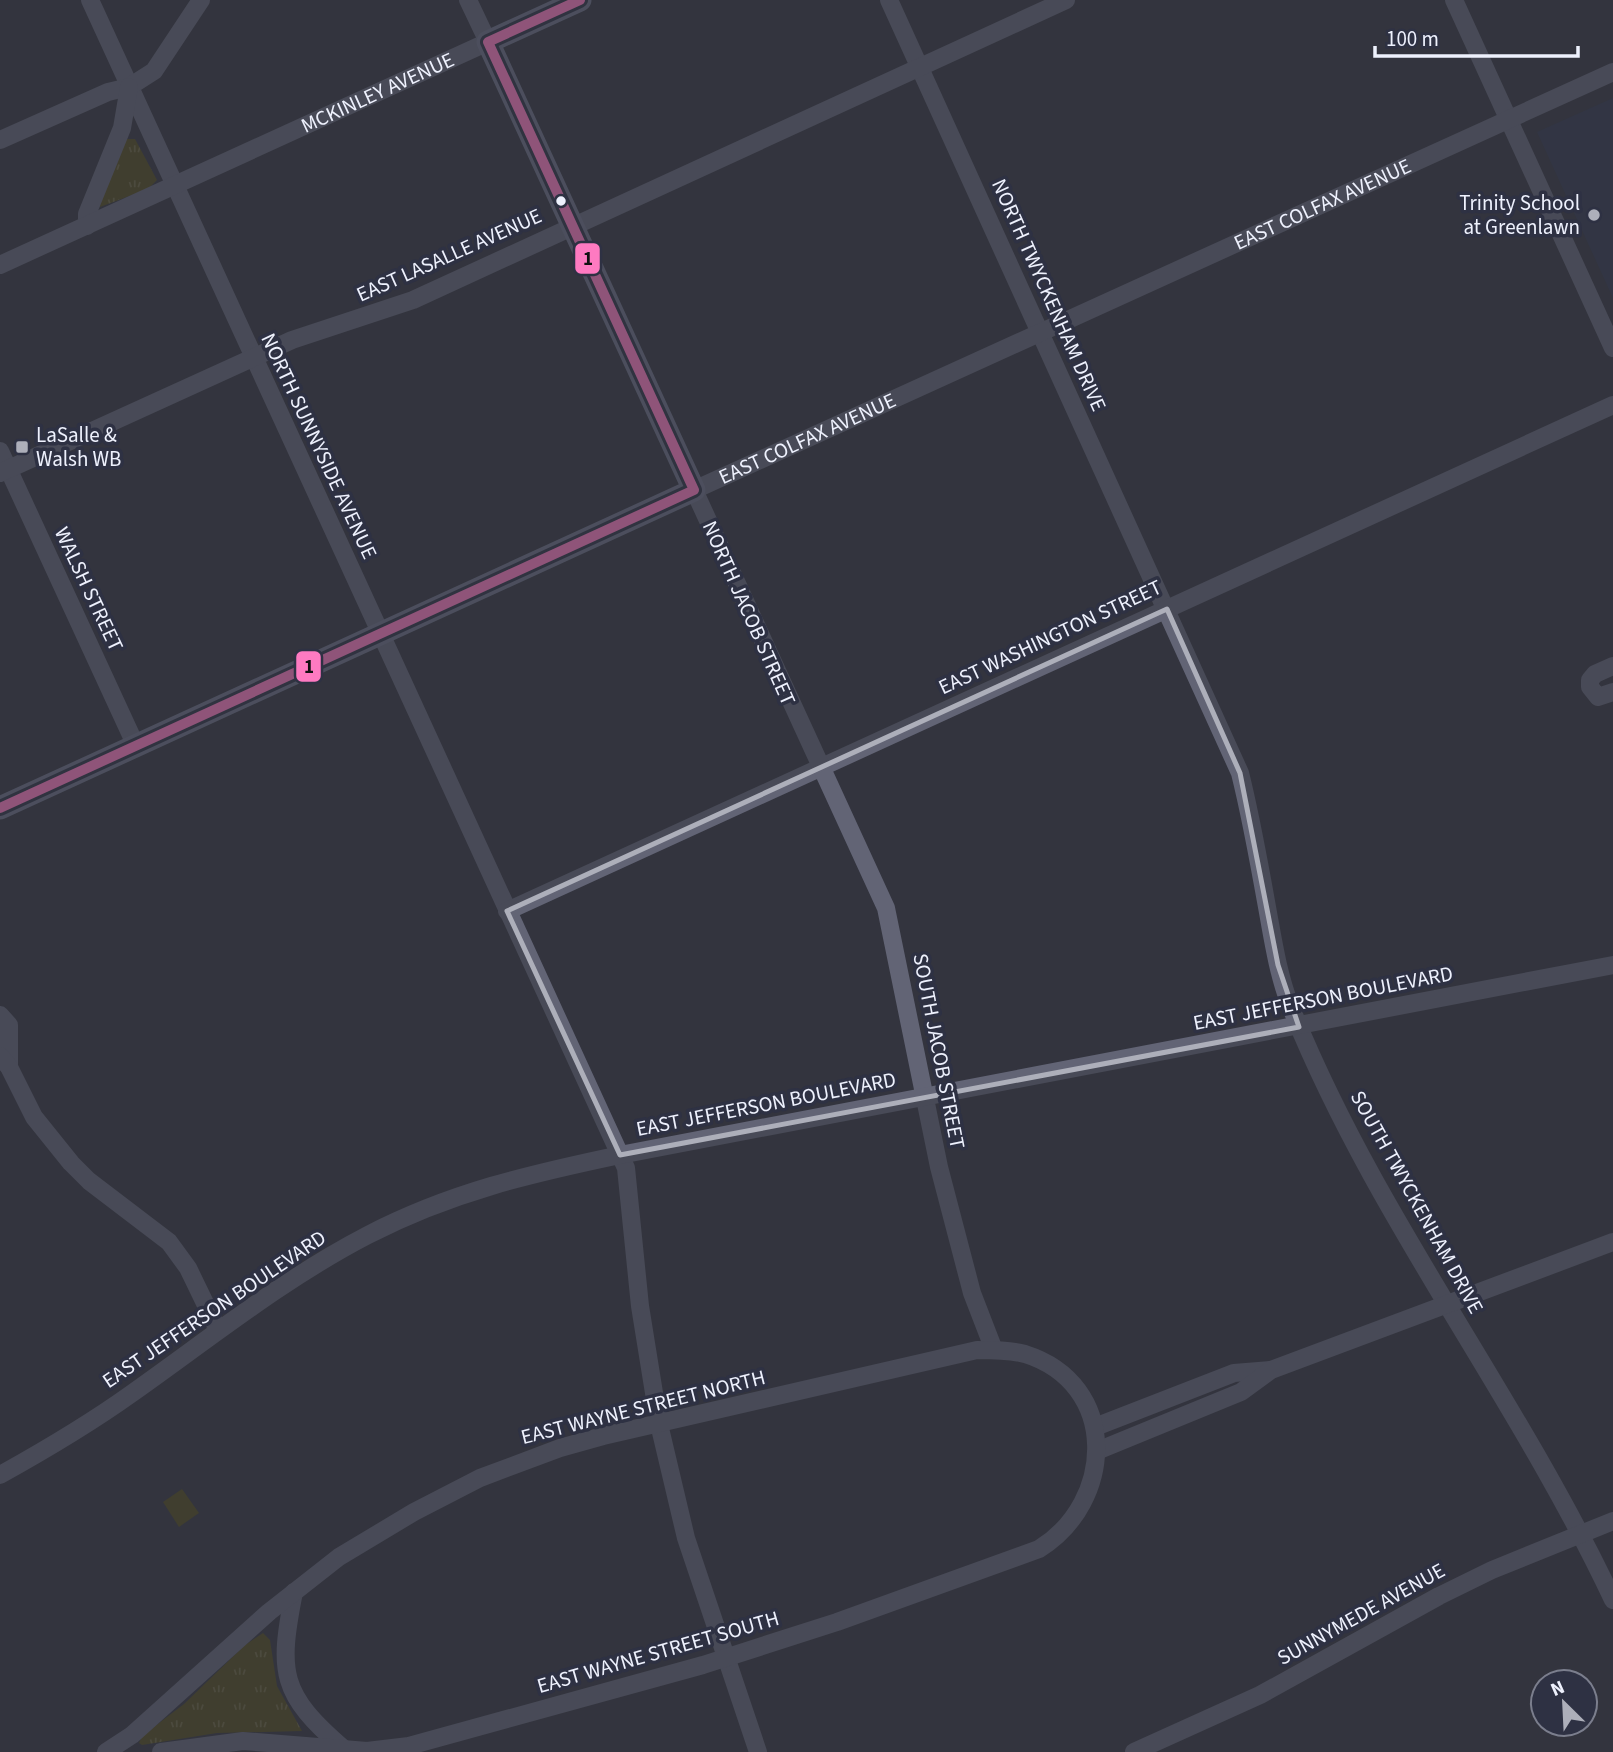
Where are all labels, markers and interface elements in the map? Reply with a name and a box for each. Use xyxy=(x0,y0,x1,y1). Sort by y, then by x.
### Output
scale bar xyxy=(1375,14,1578,58)
text: 100 m xyxy=(1386,24,1439,54)
street label: MCKINLEY AVENUE xyxy=(296,45,459,141)
street label: EAST COLFAX AVENUE xyxy=(1229,151,1416,258)
street label: NORTH TWYCKENHAM DRIVE xyxy=(984,174,1114,416)
place label: Trinity School at Greenlawn xyxy=(1459,188,1580,242)
unlabelled marker xyxy=(554,194,568,208)
street label: EAST LASALLE AVENUE xyxy=(352,201,546,309)
marker: Trinity School at Greenlawn xyxy=(1586,207,1602,223)
line badge: 1 xyxy=(574,242,601,275)
text: 1 xyxy=(583,246,593,273)
street label: NORTH SUNNYSIDE AVENUE xyxy=(253,328,385,564)
street label: EAST COLFAX AVENUE xyxy=(714,385,901,492)
place label: LaSalle & Walsh WB xyxy=(36,420,121,474)
marker: LaSalle & Walsh WB xyxy=(14,439,30,455)
street label: NORTH JACOB STREET xyxy=(695,516,803,710)
street label: WALSH STREET xyxy=(47,522,131,656)
street label: EAST WASHINGTON STREET xyxy=(934,572,1166,702)
line badge: 1 xyxy=(295,650,322,683)
text: 1 xyxy=(304,654,314,681)
street label: SOUTH JACOB STREET xyxy=(905,951,973,1151)
street label: EAST JEFFERSON BOULEVARD xyxy=(1190,958,1456,1038)
street label: EAST JEFFERSON BOULEVARD xyxy=(633,1064,899,1144)
street label: SOUTH TWYCKENHAM DRIVE xyxy=(1343,1085,1491,1319)
street label: EAST JEFFERSON BOULEVARD xyxy=(96,1223,332,1395)
street label: EAST WAYNE STREET NORTH xyxy=(518,1362,768,1452)
street label: SUNNYMEDE AVENUE xyxy=(1272,1555,1450,1673)
street label: EAST WAYNE STREET SOUTH xyxy=(533,1603,783,1701)
north arrow xyxy=(1529,1668,1599,1738)
text: N xyxy=(1546,1674,1569,1704)

